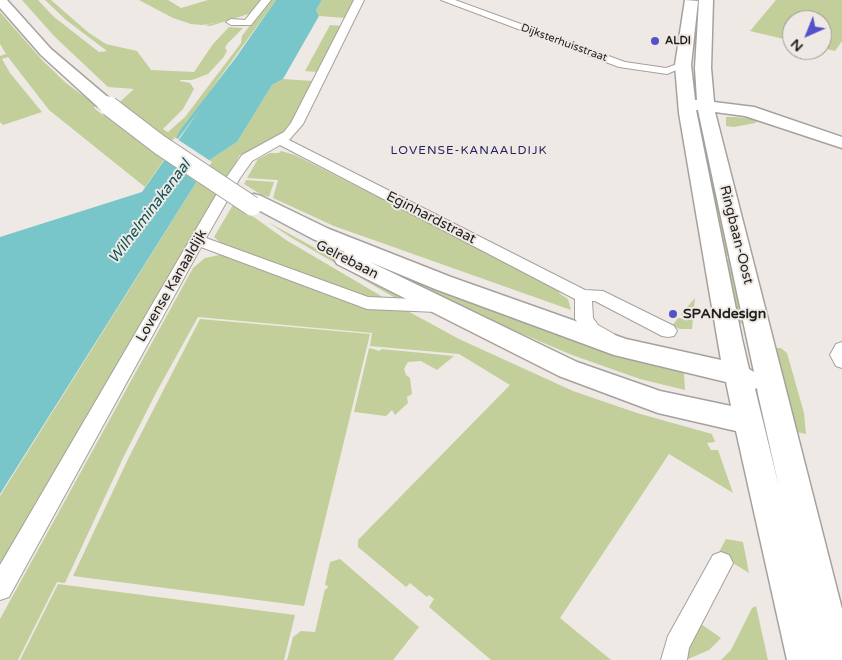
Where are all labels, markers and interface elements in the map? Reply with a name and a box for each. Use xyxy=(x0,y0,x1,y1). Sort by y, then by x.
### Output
north arrow xyxy=(782,10,832,60)
street label: Dijksterhuisstraat xyxy=(519,21,609,65)
place label: ALDI xyxy=(665,34,691,48)
marker: ALDI xyxy=(649,35,661,47)
text: N xyxy=(787,35,807,55)
district label: LOVENSE-KANAALDIJK xyxy=(388,144,550,158)
water label: Wilhelminakanaal xyxy=(105,157,195,267)
street label: Ringbaan-Oost xyxy=(716,184,756,286)
street label: Eginhardstraat xyxy=(383,188,479,248)
street label: Lovense Kanaaldijk xyxy=(133,227,211,345)
street label: Gelrebaan xyxy=(313,237,381,283)
place label: SPANdesign xyxy=(683,306,766,322)
marker: SPANdesign xyxy=(667,308,679,320)

